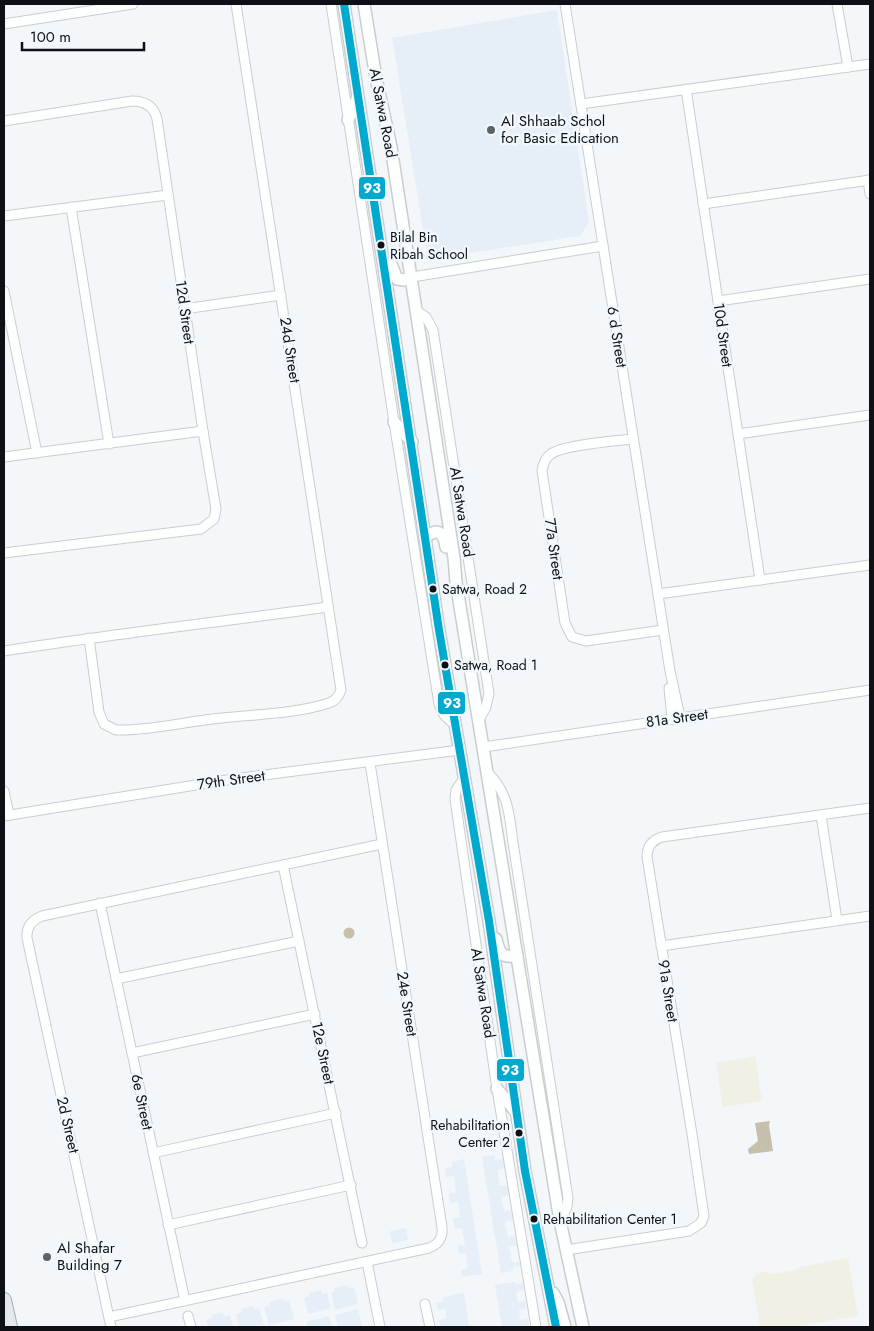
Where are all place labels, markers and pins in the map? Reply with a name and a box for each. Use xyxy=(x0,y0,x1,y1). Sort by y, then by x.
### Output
place label: Al Shhaab Schol for Basic Edication xyxy=(501,110,619,149)
marker: Al Shhaab Schol for Basic Edication xyxy=(485,124,497,136)
place label: Bilal Bin Ribah School xyxy=(390,227,468,264)
marker: Bilal Bin Ribah School xyxy=(376,240,386,250)
place label: Satwa, Road 2 xyxy=(442,579,527,599)
marker: Satwa, Road 2 xyxy=(428,584,438,594)
place label: Satwa, Road 1 xyxy=(454,655,537,675)
marker: Satwa, Road 1 xyxy=(440,660,450,670)
place label: Rehabilitation Center 2 xyxy=(430,1115,510,1152)
marker: Rehabilitation Center 2 xyxy=(514,1128,524,1138)
place label: Rehabilitation Center 1 xyxy=(543,1209,677,1229)
marker: Rehabilitation Center 1 xyxy=(529,1214,539,1224)
place label: Al Shafar Building 7 xyxy=(57,1237,122,1276)
marker: Al Shafar Building 7 xyxy=(41,1251,53,1263)

